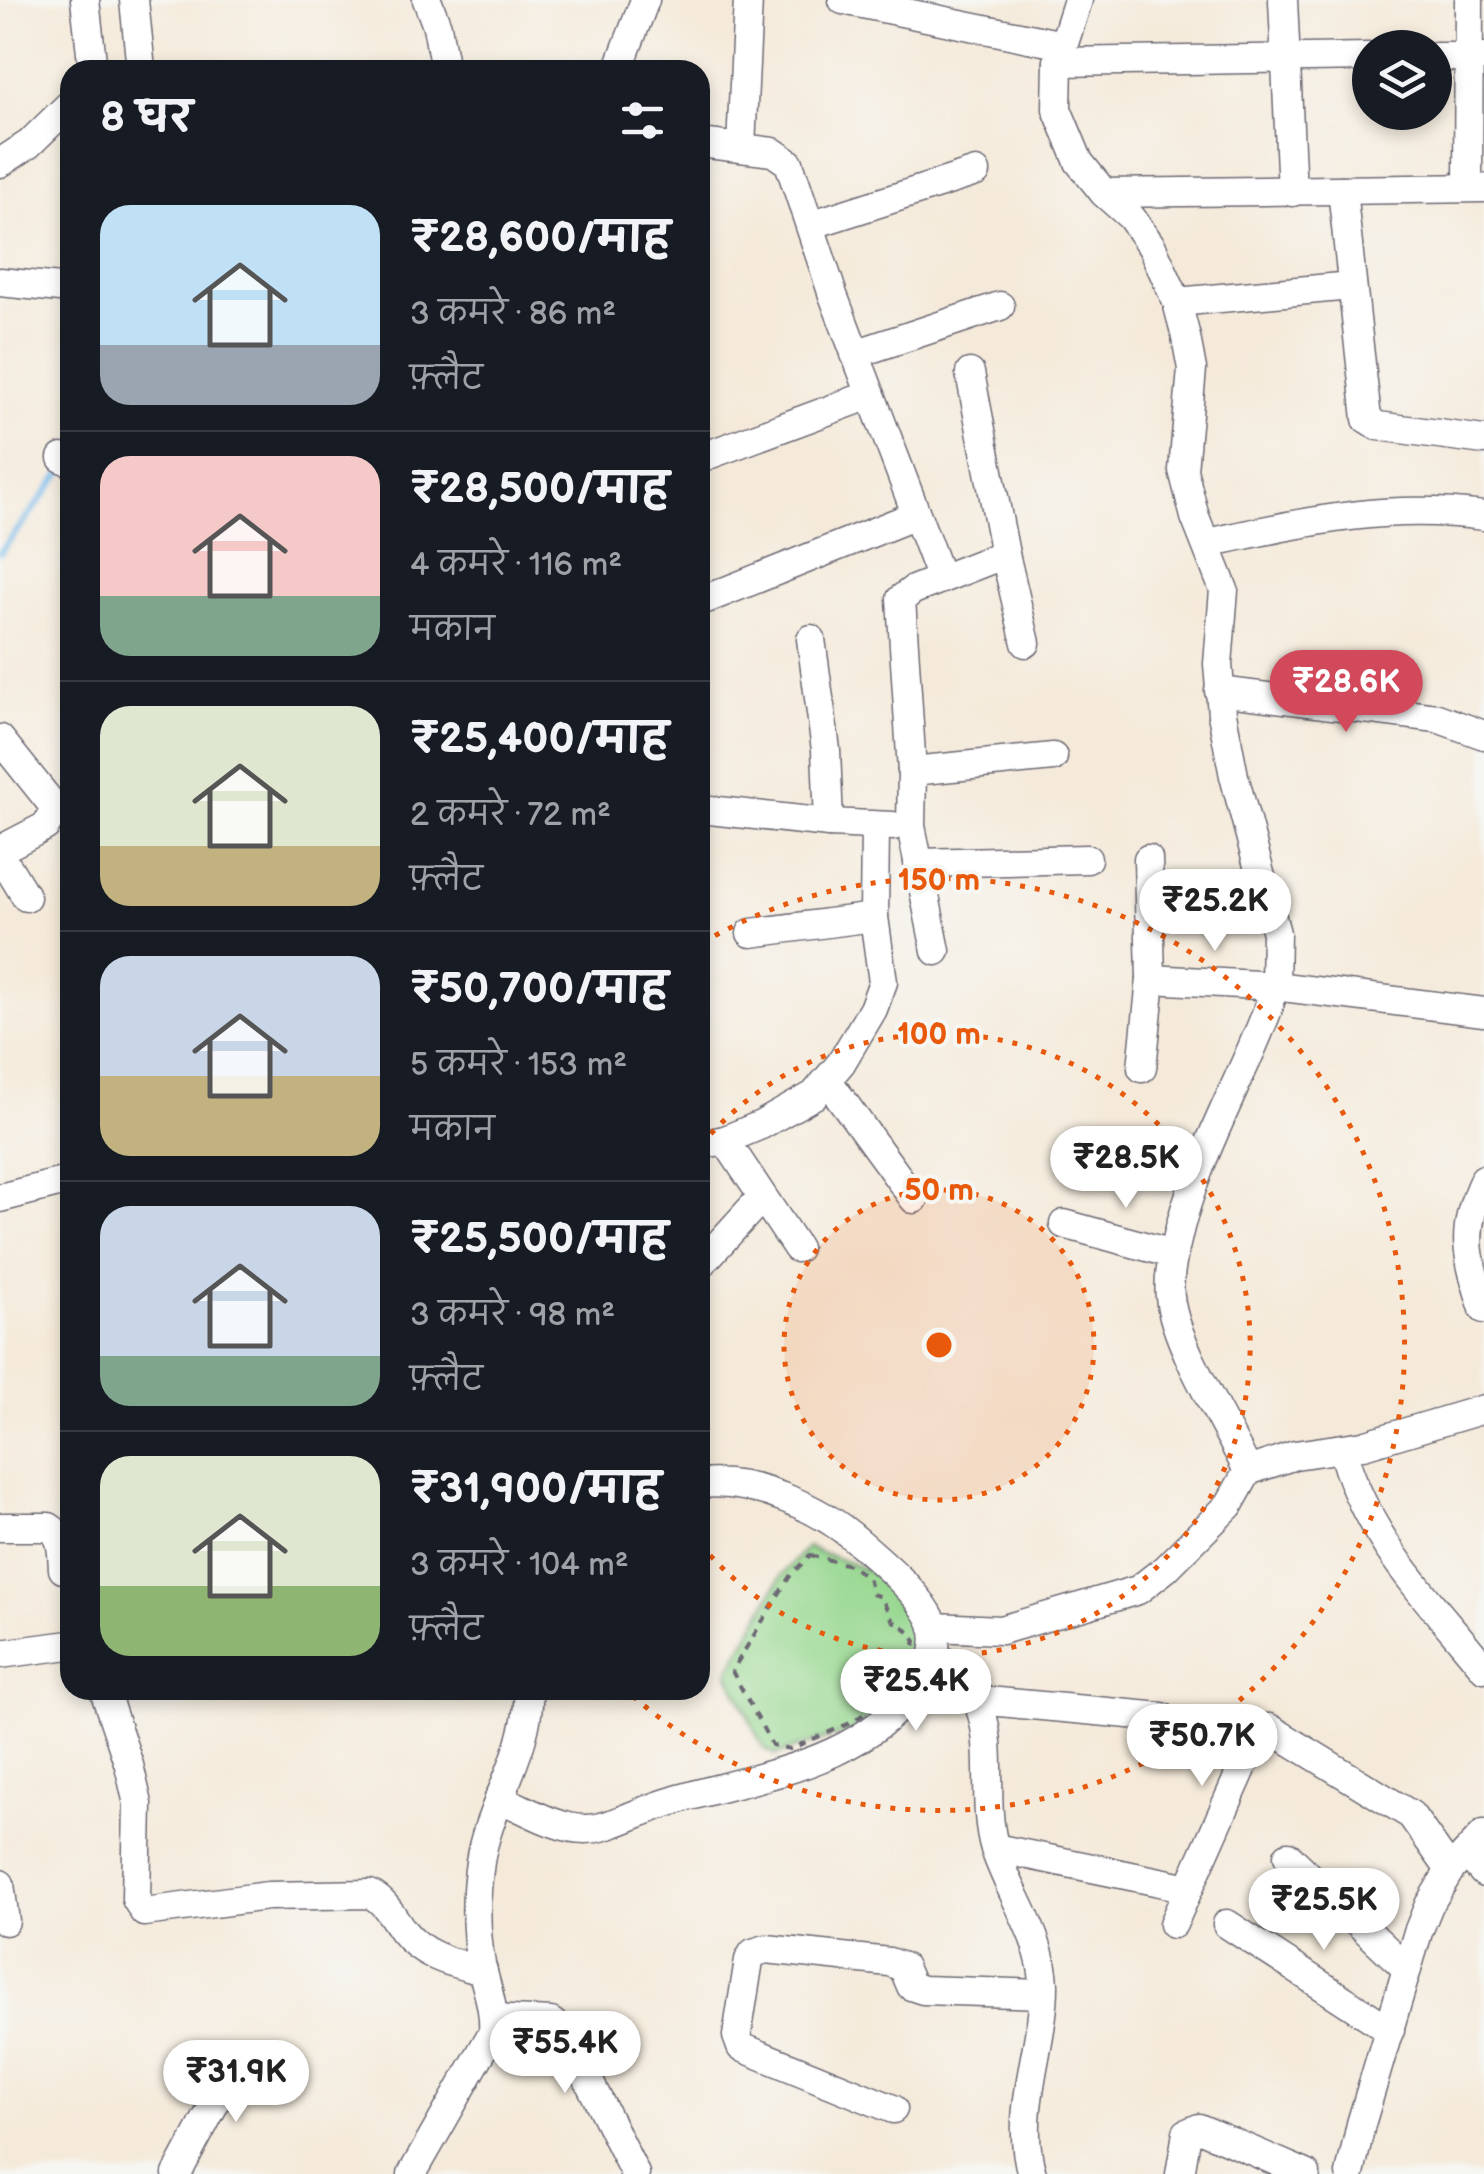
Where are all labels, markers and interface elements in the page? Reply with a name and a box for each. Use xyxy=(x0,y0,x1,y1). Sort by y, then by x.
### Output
map controls xyxy=(1352,30,1452,130)
button: layers xyxy=(1352,30,1452,130)
text: 8 घर xyxy=(100,93,192,144)
icon: filters xyxy=(615,93,670,148)
text: ₹28,600/माह xyxy=(410,213,670,264)
icon: home xyxy=(180,245,300,365)
text: 3 कमरे · 86 m² xyxy=(410,295,616,334)
text: फ़्लैट xyxy=(410,360,483,399)
text: ₹28,500/माह xyxy=(410,464,669,515)
icon: home xyxy=(180,496,300,616)
text: 4 कमरे · 116 m² xyxy=(410,546,622,585)
text: मकान xyxy=(410,611,495,650)
pin: ₹28.6K xyxy=(1265,650,1427,735)
text: ₹28.6K xyxy=(1292,663,1400,702)
text: ₹25,400/माह xyxy=(410,714,669,765)
icon: home xyxy=(180,746,300,866)
text: 2 कमरे · 72 m² xyxy=(410,796,611,835)
text: फ़्लैट xyxy=(410,861,483,900)
text: 150 m xyxy=(898,863,980,899)
pin: ₹25.2K xyxy=(1134,869,1296,954)
text: ₹25.2K xyxy=(1161,882,1269,921)
text: ₹50,700/माह xyxy=(410,964,668,1015)
icon: home xyxy=(180,996,300,1116)
text: 100 m xyxy=(897,1017,981,1053)
text: 5 कमरे · 153 m² xyxy=(410,1046,627,1085)
text: मकान xyxy=(410,1111,495,1150)
pin: ₹28.5K xyxy=(1045,1126,1207,1211)
text: ₹28.5K xyxy=(1072,1139,1180,1178)
text: 50 m xyxy=(904,1173,974,1209)
text: ₹25,500/माह xyxy=(410,1214,668,1265)
icon: home xyxy=(180,1246,300,1366)
text: 3 कमरे · 98 m² xyxy=(410,1296,615,1335)
centre of rings xyxy=(921,1327,957,1363)
text: फ़्लैट xyxy=(410,1361,483,1400)
text: ₹31,900/माह xyxy=(410,1464,661,1515)
icon: home xyxy=(180,1496,300,1616)
text: 3 कमरे · 104 m² xyxy=(410,1546,629,1585)
text: फ़्लैट xyxy=(410,1611,483,1650)
pin: ₹25.4K xyxy=(835,1649,997,1734)
text: ₹25.4K xyxy=(862,1662,970,1701)
pin: ₹50.7K xyxy=(1121,1704,1283,1789)
text: ₹50.7K xyxy=(1149,1717,1255,1756)
pin: ₹25.5K xyxy=(1243,1868,1405,1953)
text: ₹25.5K xyxy=(1271,1881,1377,1920)
pin: ₹55.4K xyxy=(484,2011,646,2096)
text: ₹55.4K xyxy=(512,2024,618,2063)
pin: ₹31.9K xyxy=(155,2040,317,2125)
text: ₹31.9K xyxy=(185,2053,287,2092)

